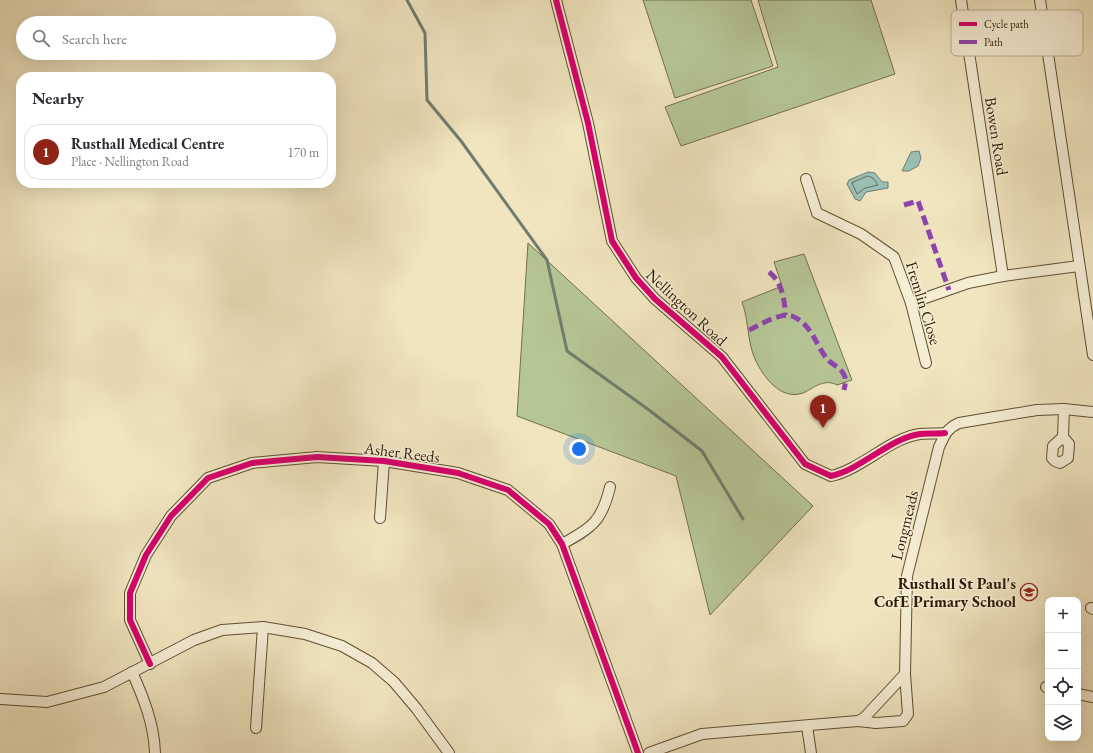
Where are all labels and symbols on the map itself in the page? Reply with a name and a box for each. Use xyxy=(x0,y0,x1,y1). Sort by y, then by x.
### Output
legend xyxy=(951,10,1083,56)
text: Cycle path xyxy=(984,17,1029,31)
text: Path xyxy=(984,35,1003,49)
street label: Bowen Road xyxy=(980,95,1013,178)
street label: Fremlin Close xyxy=(901,259,946,347)
street label: Nellington Road xyxy=(641,264,733,351)
pin: 1 xyxy=(810,395,836,428)
street label: Asher Reeds xyxy=(362,437,441,468)
your location xyxy=(569,439,589,459)
street label: Longmeads xyxy=(886,488,923,562)
place label: Rusthall St Paul's CofE Primary School xyxy=(874,573,1016,612)
school or university icon: Rusthall St Paul's CofE Primary School xyxy=(1019,582,1039,602)

